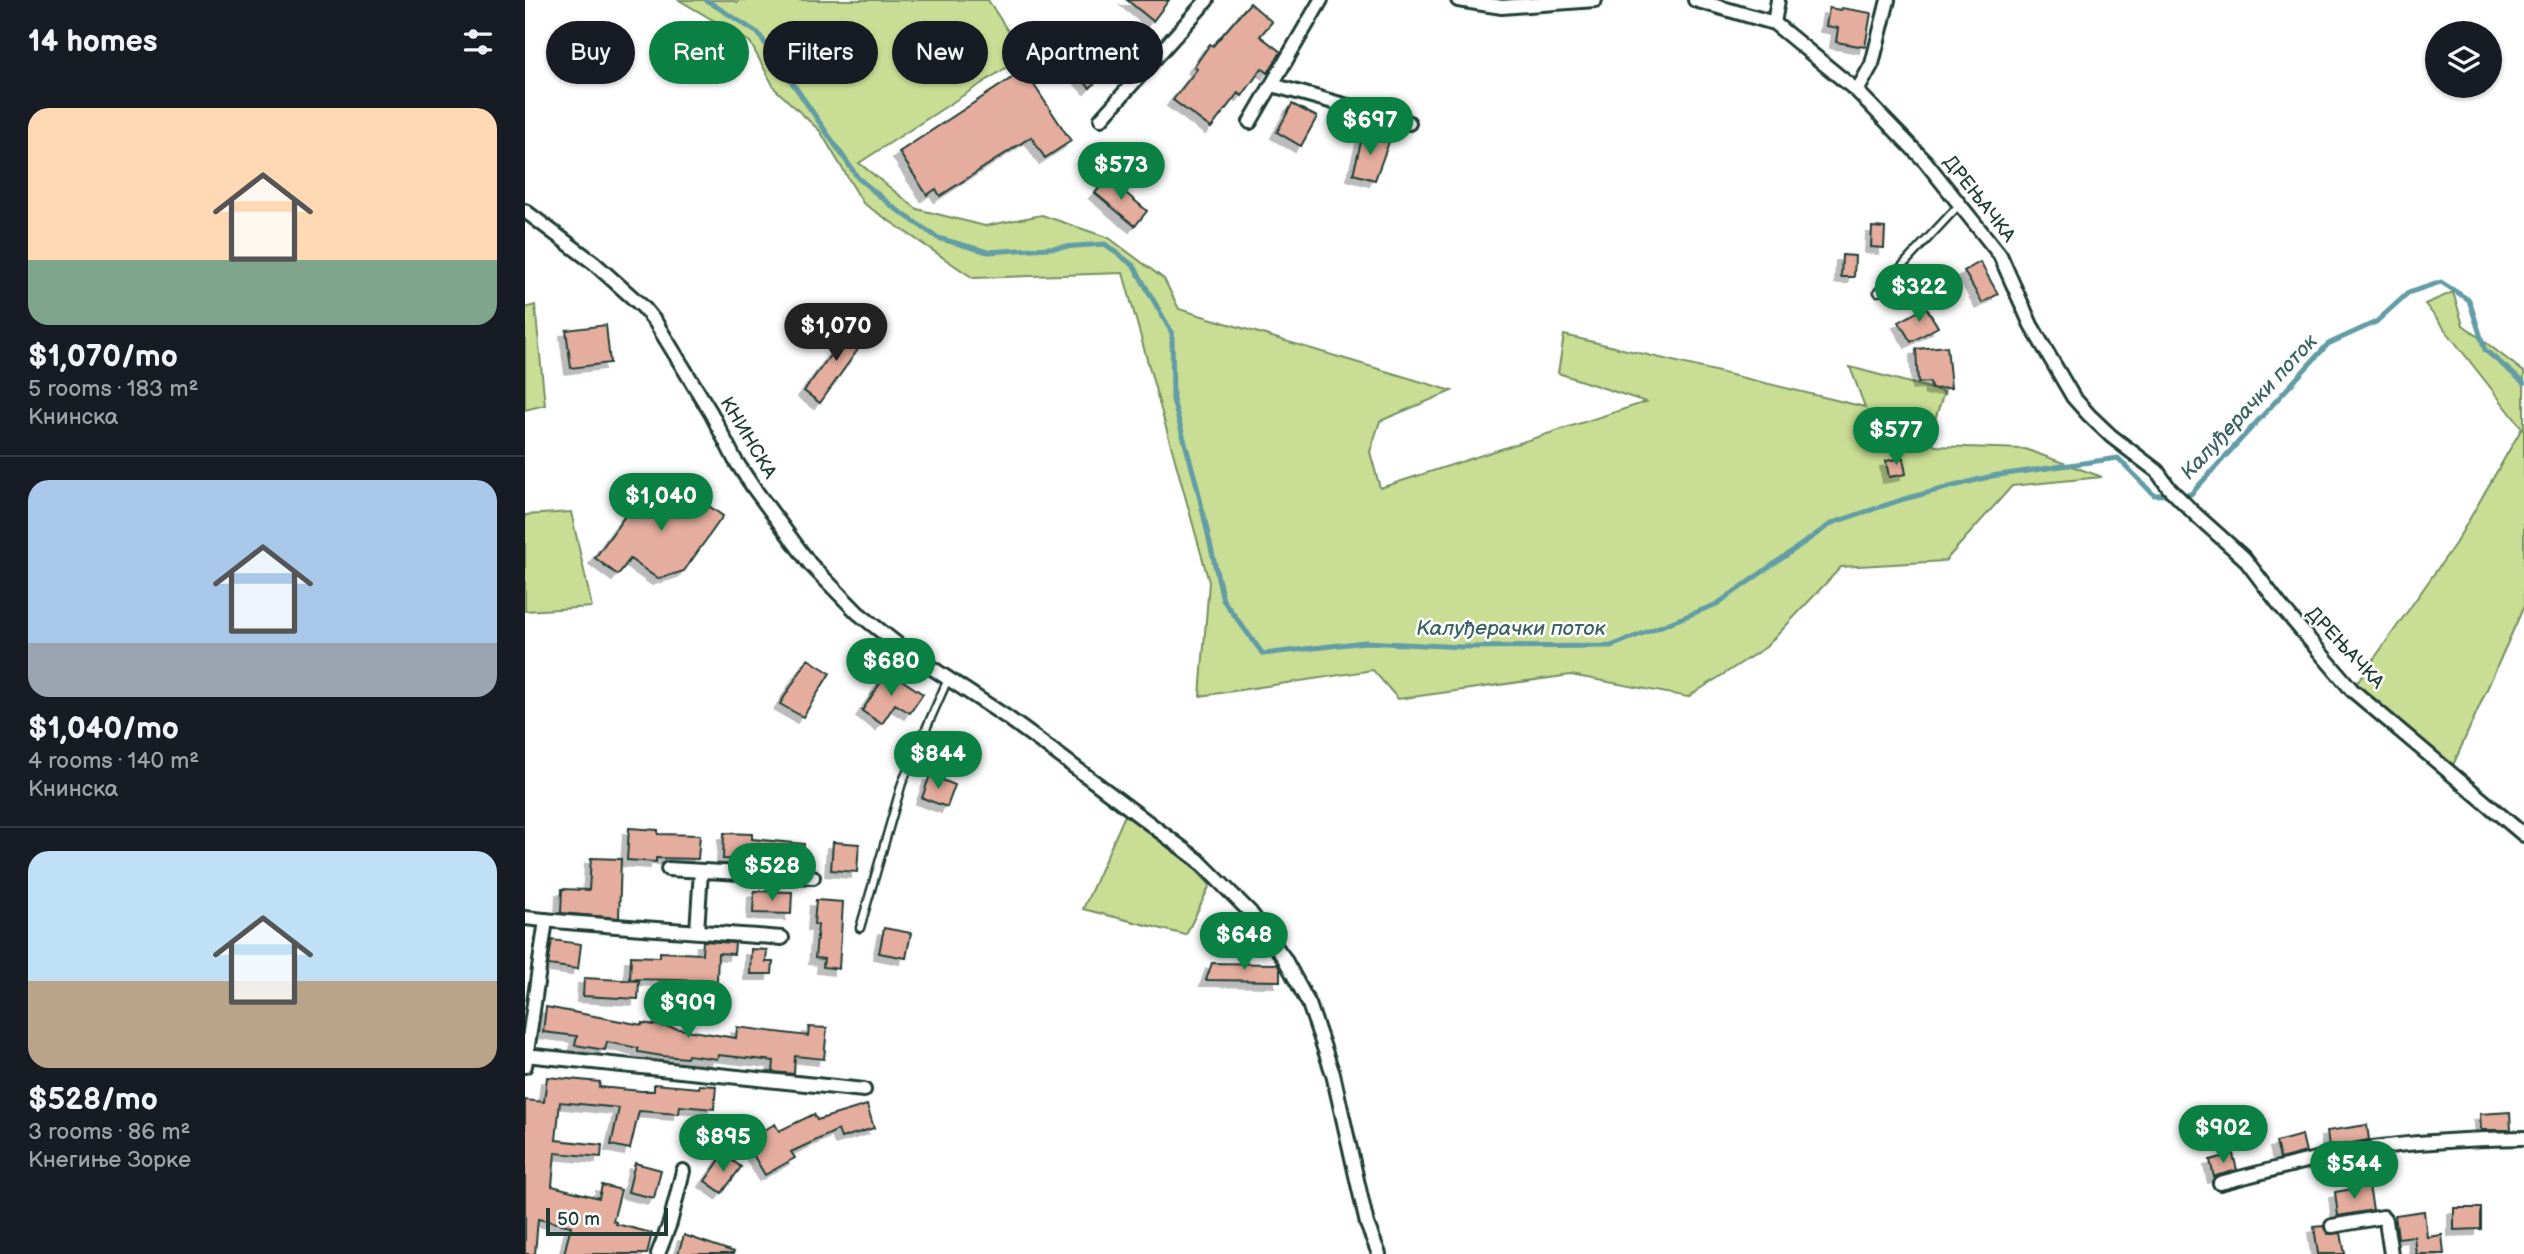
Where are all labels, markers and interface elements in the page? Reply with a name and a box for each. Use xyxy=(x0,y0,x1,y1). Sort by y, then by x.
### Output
chip: Buy xyxy=(546,21,635,84)
chip: Rent xyxy=(649,21,749,84)
chip: Filters xyxy=(763,21,878,84)
chip: New xyxy=(892,21,988,84)
chip: Apartment xyxy=(1002,21,1163,84)
map controls xyxy=(2425,21,2502,98)
button: layers xyxy=(2425,21,2502,98)
icon: filters xyxy=(459,23,497,61)
text: 14 homes xyxy=(28,24,157,60)
pin: $697 xyxy=(1329,97,1411,157)
text: $697 xyxy=(1342,106,1398,134)
pin: $573 xyxy=(1080,142,1162,202)
text: $573 xyxy=(1094,151,1148,179)
street label: ДРЕЊАЧКА xyxy=(1938,151,2020,247)
icon: home xyxy=(200,154,326,280)
pin: $322 xyxy=(1878,264,1960,324)
text: $322 xyxy=(1891,273,1947,301)
pin: $1,070 xyxy=(779,304,893,363)
text: $1,070 xyxy=(800,312,872,340)
water label: Калуђерачки поток xyxy=(2175,329,2323,485)
text: $1,070/mo xyxy=(28,339,178,375)
text: 5 rooms · 183 m² xyxy=(28,375,198,403)
street label: КНИНСКА xyxy=(715,393,782,483)
text: Книнска xyxy=(28,403,118,431)
pin: $577 xyxy=(1855,407,1937,467)
text: $577 xyxy=(1869,416,1923,444)
pin: $1,040 xyxy=(604,474,718,533)
text: $1,040 xyxy=(625,482,697,510)
icon: home xyxy=(200,526,326,652)
street label: ДРЕЊАЧКА xyxy=(2301,602,2389,694)
water label: Калуђерачки поток xyxy=(1416,616,1607,641)
pin: $680 xyxy=(850,638,932,698)
text: $680 xyxy=(862,647,920,675)
text: $1,040/mo xyxy=(28,711,179,747)
pin: $844 xyxy=(897,732,979,791)
text: $844 xyxy=(910,740,966,768)
text: 4 rooms · 140 m² xyxy=(28,747,199,775)
text: Книнска xyxy=(28,775,118,803)
pin: $528 xyxy=(731,844,813,903)
text: $528 xyxy=(744,852,800,880)
icon: home xyxy=(200,897,326,1023)
pin: $648 xyxy=(1203,912,1285,972)
text: $648 xyxy=(1216,921,1272,949)
pin: $909 xyxy=(647,981,729,1040)
text: $909 xyxy=(660,989,716,1017)
text: $528/mo xyxy=(28,1082,158,1118)
pin: $902 xyxy=(2182,1106,2264,1165)
pin: $895 xyxy=(682,1114,764,1174)
text: $902 xyxy=(2195,1114,2251,1142)
text: 3 rooms · 86 m² xyxy=(28,1118,190,1146)
text: $895 xyxy=(695,1123,751,1151)
pin: $544 xyxy=(2313,1142,2395,1201)
text: Кнегиње Зорке xyxy=(28,1146,191,1174)
text: $544 xyxy=(2326,1150,2382,1178)
scale bar xyxy=(546,1205,669,1237)
text: 50 m xyxy=(557,1208,600,1231)

